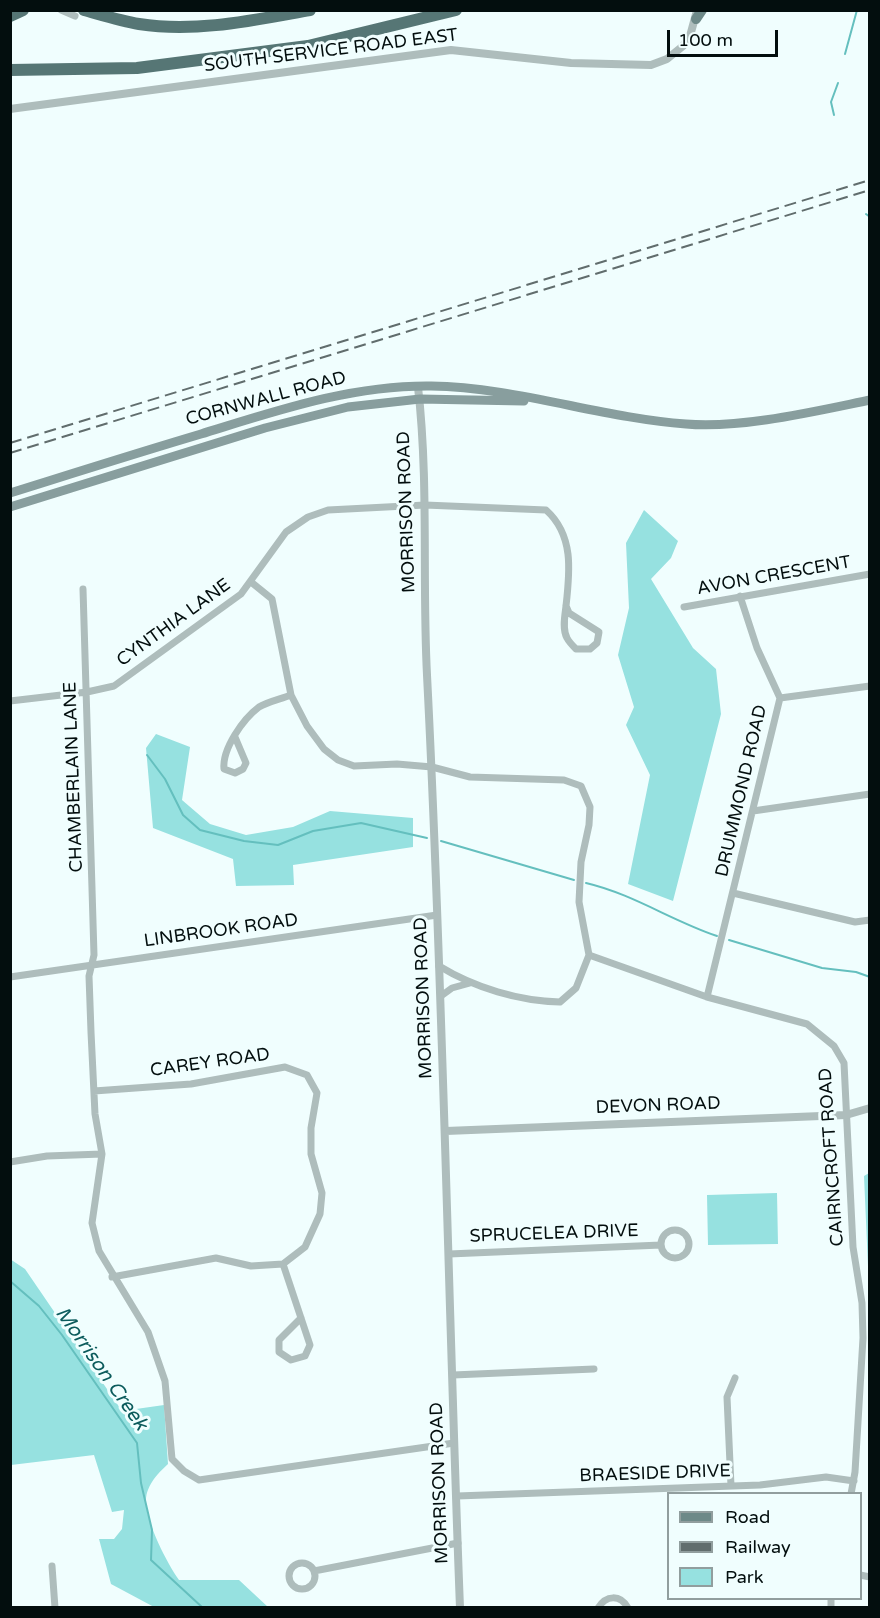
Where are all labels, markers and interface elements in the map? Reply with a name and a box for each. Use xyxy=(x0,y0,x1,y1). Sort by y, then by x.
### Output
scale bar xyxy=(670,18,781,56)
street label: SOUTH SERVICE ROAD EAST xyxy=(203,25,459,77)
text: 100 m xyxy=(678,29,733,51)
street label: CORNWALL ROAD xyxy=(183,367,349,431)
street label: MORRISON ROAD xyxy=(393,431,421,593)
street label: AVON CRESCENT xyxy=(695,552,853,600)
street label: CYNTHIA LANE xyxy=(113,574,235,672)
street label: CHAMBERLAIN LANE xyxy=(60,681,88,873)
street label: DRUMMOND ROAD xyxy=(712,703,772,879)
street label: LINBROOK ROAD xyxy=(143,909,299,953)
street label: MORRISON ROAD xyxy=(410,917,438,1079)
street label: CAREY ROAD xyxy=(149,1044,271,1082)
street label: CAIRNCROFT ROAD xyxy=(815,1067,849,1247)
street label: DEVON ROAD xyxy=(595,1093,721,1119)
street label: SPRUCELEA DRIVE xyxy=(469,1220,639,1248)
water label: Morrison Creek xyxy=(49,1303,153,1435)
street label: MORRISON ROAD xyxy=(426,1402,454,1564)
street label: BRAESIDE DRIVE xyxy=(579,1461,731,1487)
legend xyxy=(667,1492,862,1600)
text: Road xyxy=(725,1506,770,1528)
text: Railway xyxy=(725,1536,791,1558)
text: Park xyxy=(725,1566,763,1588)

